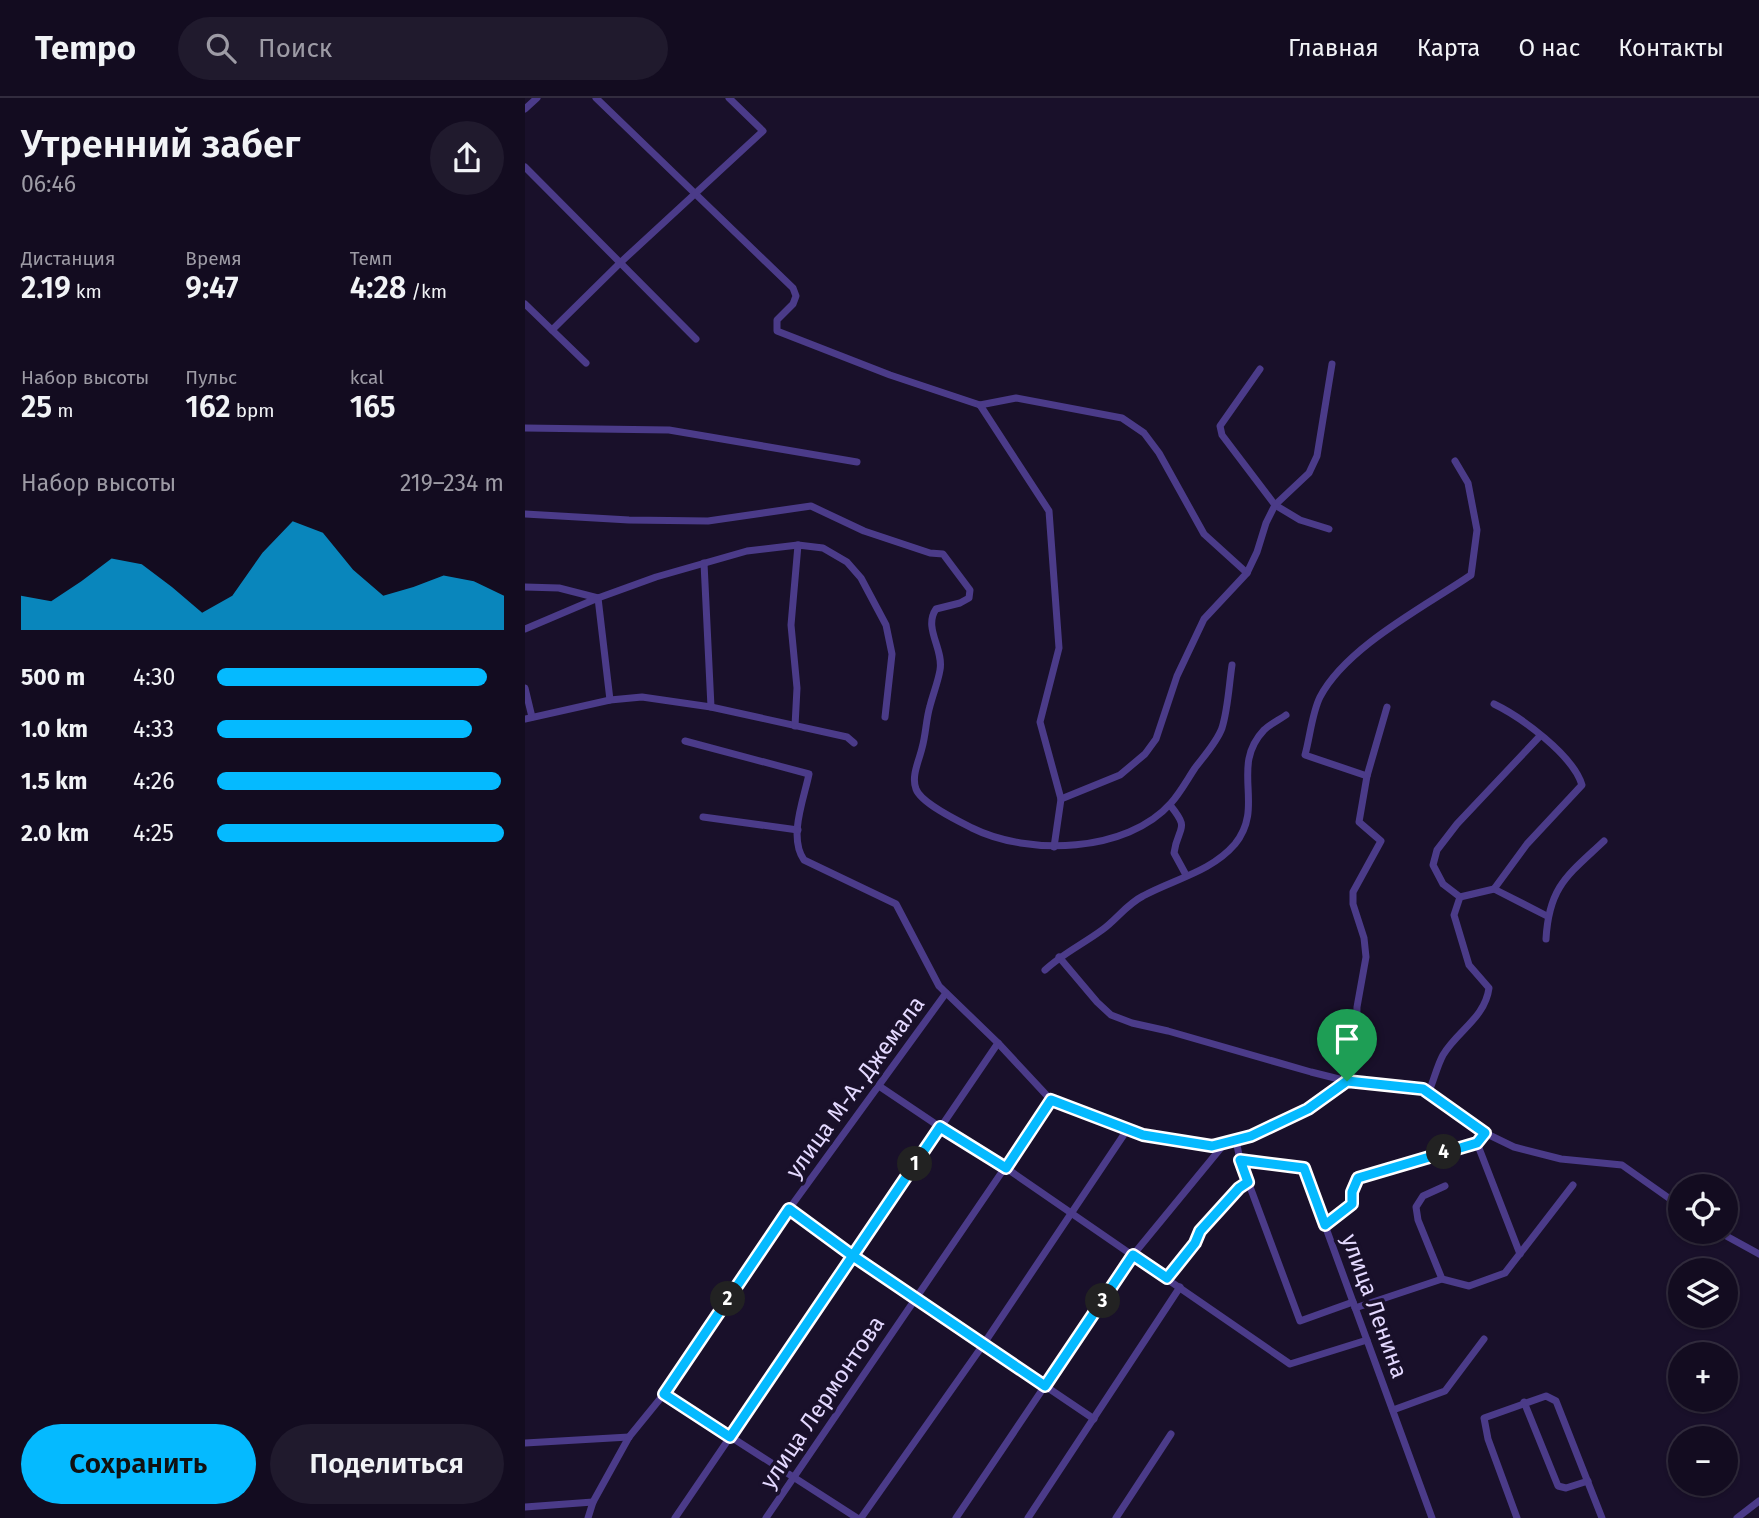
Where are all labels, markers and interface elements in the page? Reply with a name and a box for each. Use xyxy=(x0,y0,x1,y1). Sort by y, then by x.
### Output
search box xyxy=(178,17,668,80)
text: Tempo xyxy=(35,28,136,68)
icon: search xyxy=(202,29,240,67)
text: Поиск xyxy=(258,33,332,64)
text: Главная xyxy=(1288,34,1379,62)
text: Карта xyxy=(1417,34,1480,62)
text: О нас xyxy=(1518,34,1580,62)
text: Контакты xyxy=(1618,34,1724,62)
text: Утренний забег xyxy=(21,121,300,167)
button: share xyxy=(430,121,504,195)
text: 06:46 xyxy=(21,170,76,198)
text: Дистанция xyxy=(21,247,116,270)
text: Время xyxy=(185,247,242,270)
text: Темп xyxy=(350,247,393,270)
text: 2.19 xyxy=(21,270,71,306)
text: 9:47 xyxy=(185,270,239,306)
text: 4:28 xyxy=(350,270,406,306)
text: km xyxy=(71,280,102,303)
text: /km xyxy=(406,280,447,303)
text: Набор высоты xyxy=(21,366,149,389)
text: Пульс xyxy=(185,366,237,389)
text: kcal xyxy=(350,366,384,389)
text: 25 xyxy=(21,389,52,425)
text: 162 xyxy=(185,389,231,425)
text: 165 xyxy=(350,389,396,425)
text: m xyxy=(52,399,74,422)
text: bpm xyxy=(231,399,275,422)
text: Набор высоты xyxy=(21,469,176,497)
text: 219–234 m xyxy=(400,469,504,497)
text: 500 m xyxy=(21,663,85,691)
text: 4:30 xyxy=(133,663,175,691)
text: 1.0 km xyxy=(21,715,88,743)
text: 4:33 xyxy=(133,715,174,743)
text: 1.5 km xyxy=(21,767,87,795)
text: 4:26 xyxy=(133,767,174,795)
text: 2.0 km xyxy=(21,819,89,847)
text: 4:25 xyxy=(133,819,174,847)
street label: улица М-А. Джемала xyxy=(779,990,931,1184)
pin xyxy=(1317,1009,1377,1081)
icon: arrive xyxy=(1328,1020,1366,1058)
pin: 4 xyxy=(1427,1134,1461,1170)
text: 4 xyxy=(1438,1140,1449,1163)
pin: 1 xyxy=(897,1146,933,1182)
text: 1 xyxy=(910,1152,919,1175)
map controls xyxy=(1668,1174,1738,1496)
button: locate xyxy=(1668,1174,1738,1244)
street label: улица Ленина xyxy=(1336,1230,1414,1382)
button: layers xyxy=(1668,1258,1738,1328)
pin: 2 xyxy=(711,1282,745,1316)
pin: 3 xyxy=(1085,1284,1121,1318)
text: 2 xyxy=(723,1287,732,1310)
text: 3 xyxy=(1098,1289,1107,1312)
street label: улица Лермонтова xyxy=(754,1310,890,1494)
button: + xyxy=(1668,1342,1738,1412)
button: Сохранить xyxy=(21,1424,256,1504)
button: Поделиться xyxy=(270,1424,504,1504)
button: − xyxy=(1668,1426,1738,1496)

